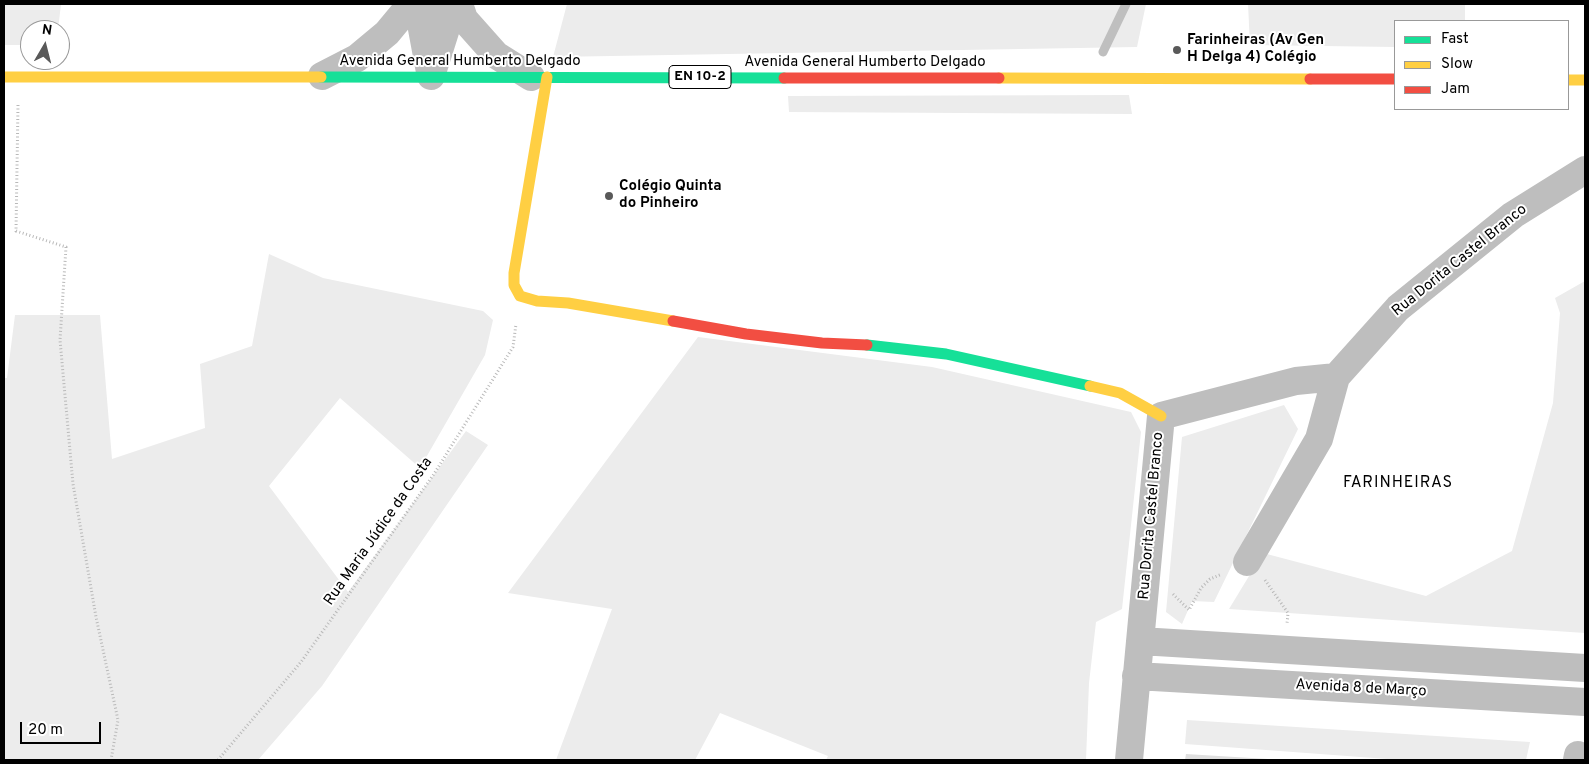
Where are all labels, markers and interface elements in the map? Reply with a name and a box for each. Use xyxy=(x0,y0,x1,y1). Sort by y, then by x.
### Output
north arrow xyxy=(20,20,70,70)
legend xyxy=(1394,20,1569,110)
text: N xyxy=(41,22,53,40)
text: Fast xyxy=(1441,30,1469,49)
place label: Farinheiras (Av Gen H Delga 4) Colégio xyxy=(1187,32,1324,67)
marker: Farinheiras (Av Gen H Delga 4) Colégio xyxy=(1171,44,1183,56)
street label: Avenida General Humberto Delgado xyxy=(339,53,581,71)
street label: Avenida General Humberto Delgado xyxy=(744,54,986,72)
text: Slow xyxy=(1441,55,1473,74)
road number: EN 10-2 xyxy=(669,66,731,88)
text: Jam xyxy=(1441,80,1470,99)
place label: Colégio Quinta do Pinheiro xyxy=(619,178,722,213)
marker: Colégio Quinta do Pinheiro xyxy=(603,190,615,202)
street label: Rua Dorita Castel Branco xyxy=(1389,201,1531,321)
street label: Rua Dorita Castel Branco xyxy=(1136,431,1168,601)
street label: Rua Maria Júdice da Costa xyxy=(321,454,437,610)
district label: FARINHEIRAS xyxy=(1342,474,1454,494)
street label: Avenida 8 de Março xyxy=(1295,677,1427,701)
scale bar xyxy=(22,712,104,744)
text: 20 m xyxy=(28,721,63,740)

